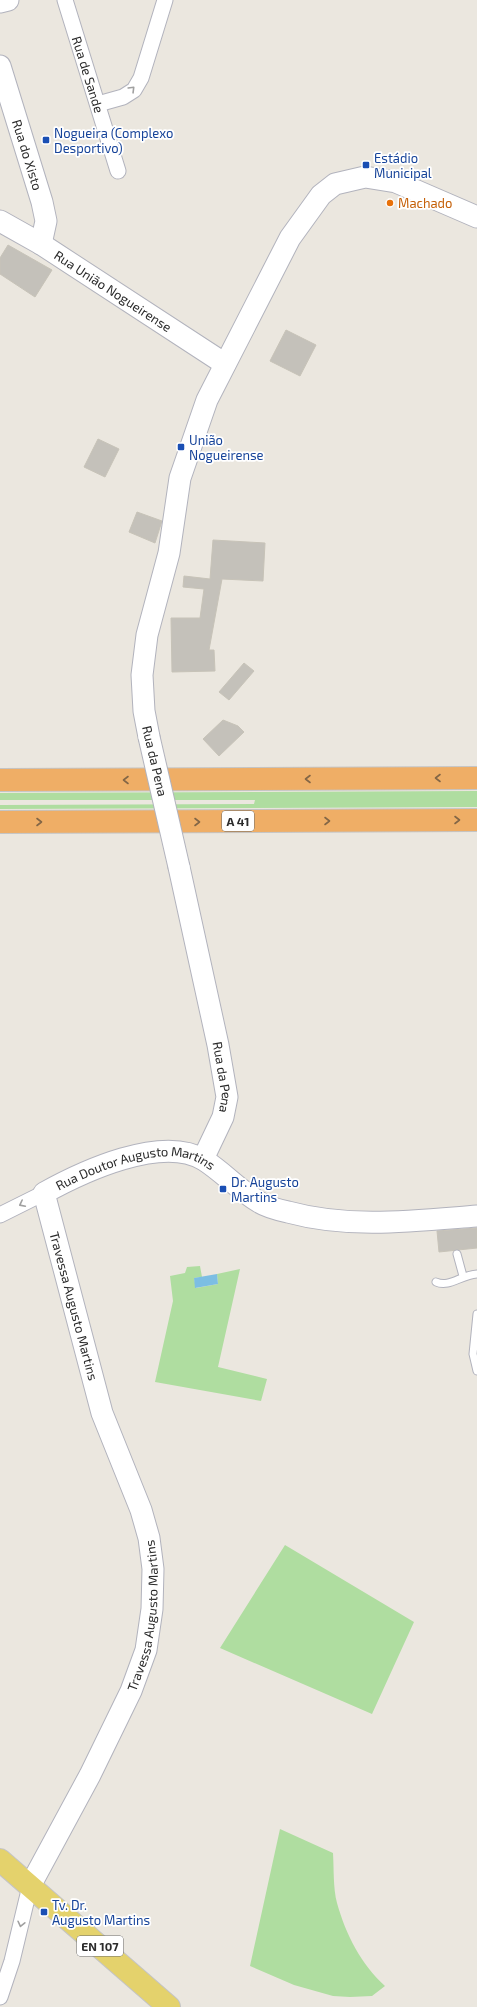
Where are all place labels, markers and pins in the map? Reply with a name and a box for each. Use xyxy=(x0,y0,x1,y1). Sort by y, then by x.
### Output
place label: Nogueira (Complexo Desportivo) xyxy=(54,125,173,156)
marker: Nogueira (Complexo Desportivo) xyxy=(41,135,51,145)
place label: Estádio Municipal xyxy=(374,150,432,181)
marker: Estádio Municipal xyxy=(361,160,371,170)
place label: Machado xyxy=(398,195,452,211)
marker: Machado xyxy=(385,198,395,208)
place label: União Nogueirense xyxy=(189,432,264,463)
marker: União Nogueirense xyxy=(176,442,186,452)
place label: Dr. Augusto Martins xyxy=(231,1174,299,1205)
marker: Dr. Augusto Martins xyxy=(218,1184,228,1194)
place label: Tv. Dr. Augusto Martins xyxy=(52,1897,150,1928)
marker: Tv. Dr. Augusto Martins xyxy=(39,1907,49,1917)

